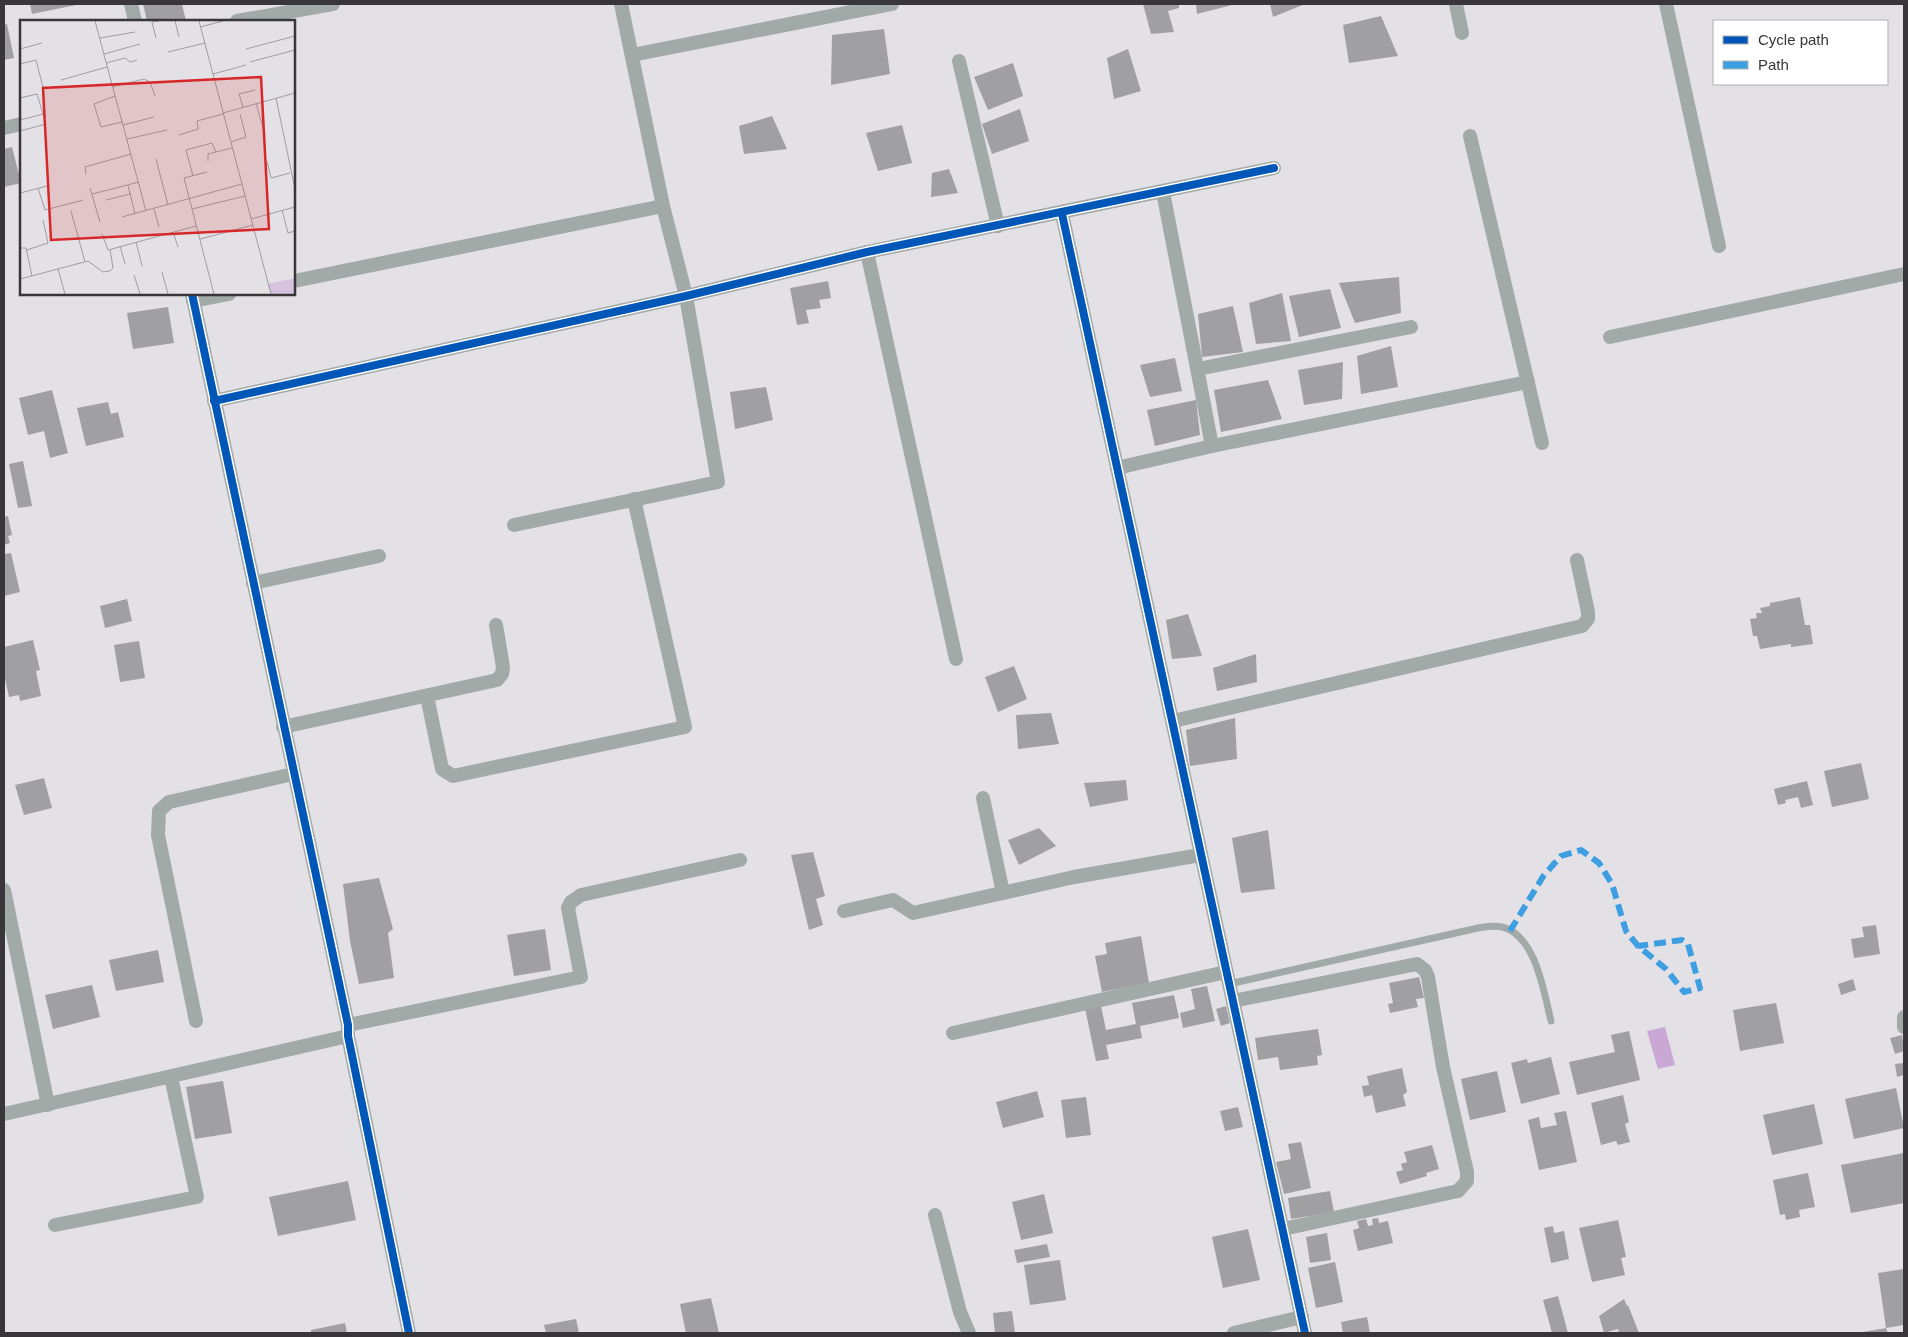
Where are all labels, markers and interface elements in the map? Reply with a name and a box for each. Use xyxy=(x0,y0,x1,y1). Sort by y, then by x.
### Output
inset map xyxy=(20,20,295,295)
legend xyxy=(1713,20,1888,85)
text: Cycle path xyxy=(1758,31,1829,48)
text: Path xyxy=(1758,56,1789,73)

